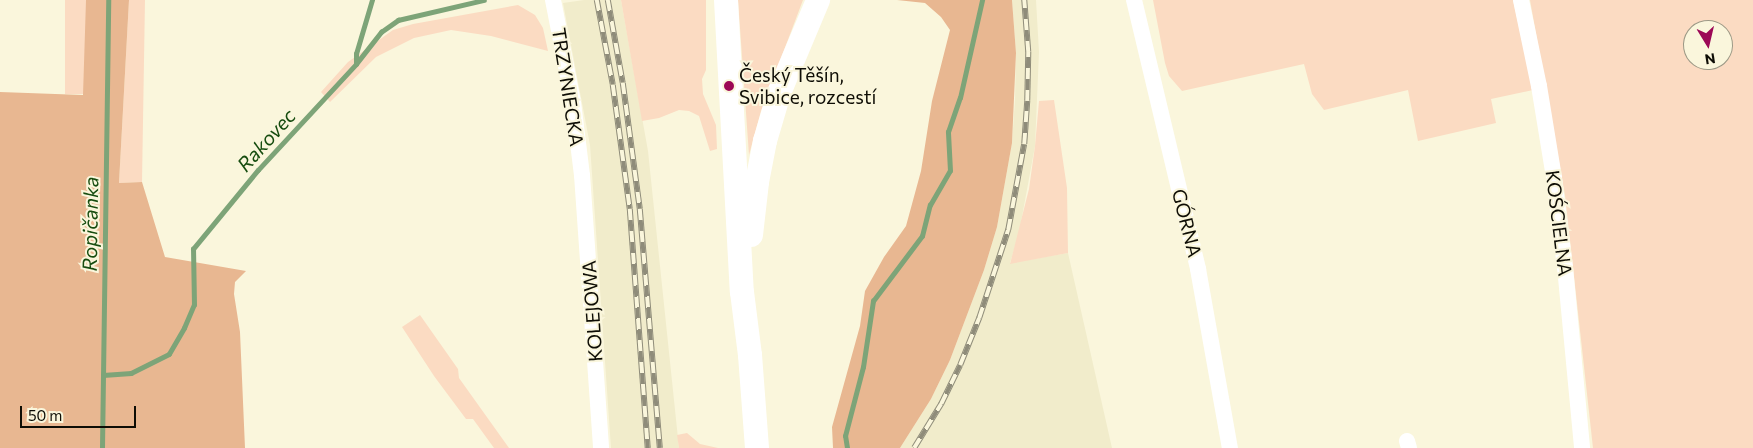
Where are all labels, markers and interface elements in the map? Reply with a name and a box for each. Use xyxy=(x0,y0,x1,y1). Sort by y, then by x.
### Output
north arrow xyxy=(1683,20,1733,70)
street label: TRZYNIECKA xyxy=(547,26,589,148)
text: N xyxy=(1704,50,1717,69)
place label: Český Těšín, Svibice, rozcestí xyxy=(739,64,876,108)
marker: Český Těšín, Svibice, rozcestí xyxy=(723,80,735,92)
water label: Rakovec xyxy=(232,104,300,176)
street label: KOŚCIELNA xyxy=(1541,169,1577,277)
water label: Ropičanka xyxy=(77,176,103,272)
street label: GÓRNA xyxy=(1168,186,1206,260)
street label: KOLEJOWA xyxy=(577,260,607,362)
scale bar xyxy=(22,396,139,428)
text: 50 m xyxy=(28,406,62,424)

